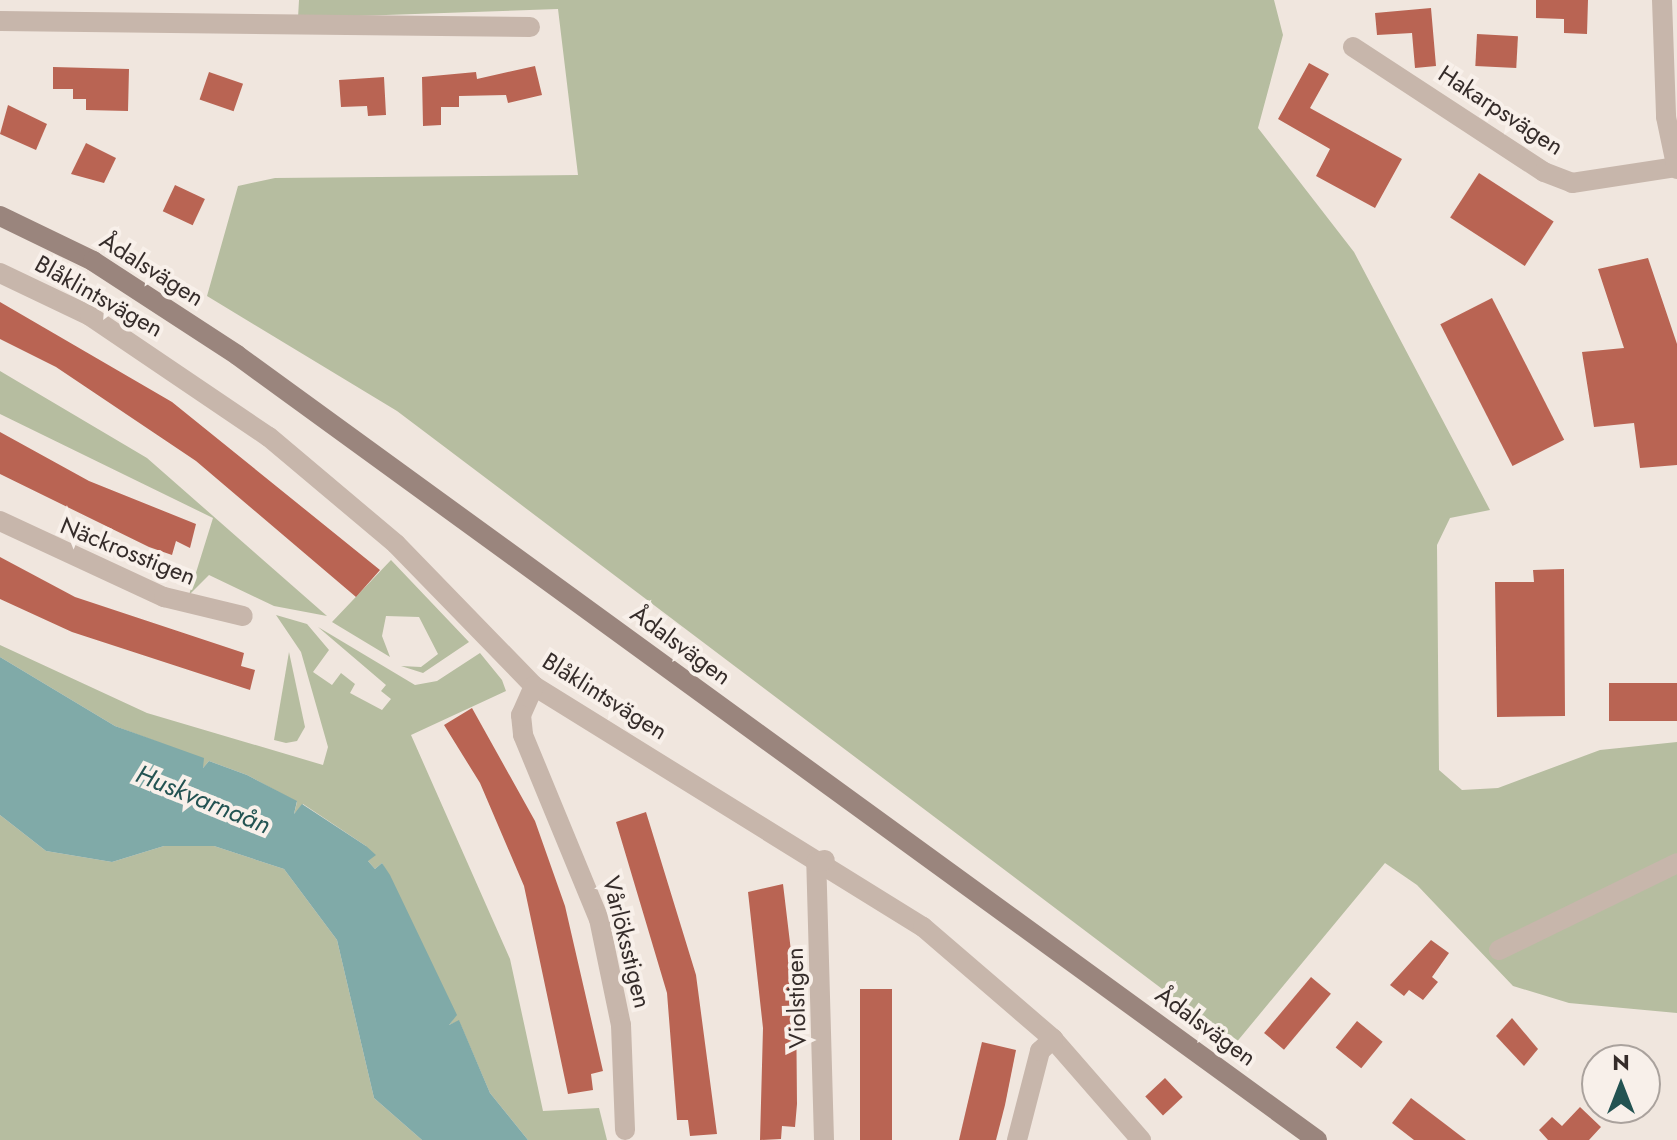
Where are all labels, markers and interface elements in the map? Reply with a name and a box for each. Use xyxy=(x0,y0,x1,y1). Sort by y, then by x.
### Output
street label: Hakarpsvägen xyxy=(1433,59,1569,161)
street label: Ådalsvägen xyxy=(95,226,209,312)
street label: Blåklintsvägen xyxy=(30,249,168,343)
street label: Näckrosstigen xyxy=(56,511,200,591)
street label: Ådalsvägen xyxy=(625,599,737,691)
street label: Blåklintsvägen xyxy=(537,646,673,746)
water label: Huskvarnaån xyxy=(131,759,275,841)
street label: Vårlöksstigen xyxy=(597,873,657,1011)
street label: Violstigen xyxy=(780,947,812,1049)
street label: Ådalsvägen xyxy=(1150,980,1262,1072)
north arrow xyxy=(1581,1044,1661,1124)
text: N xyxy=(1612,1046,1630,1078)

